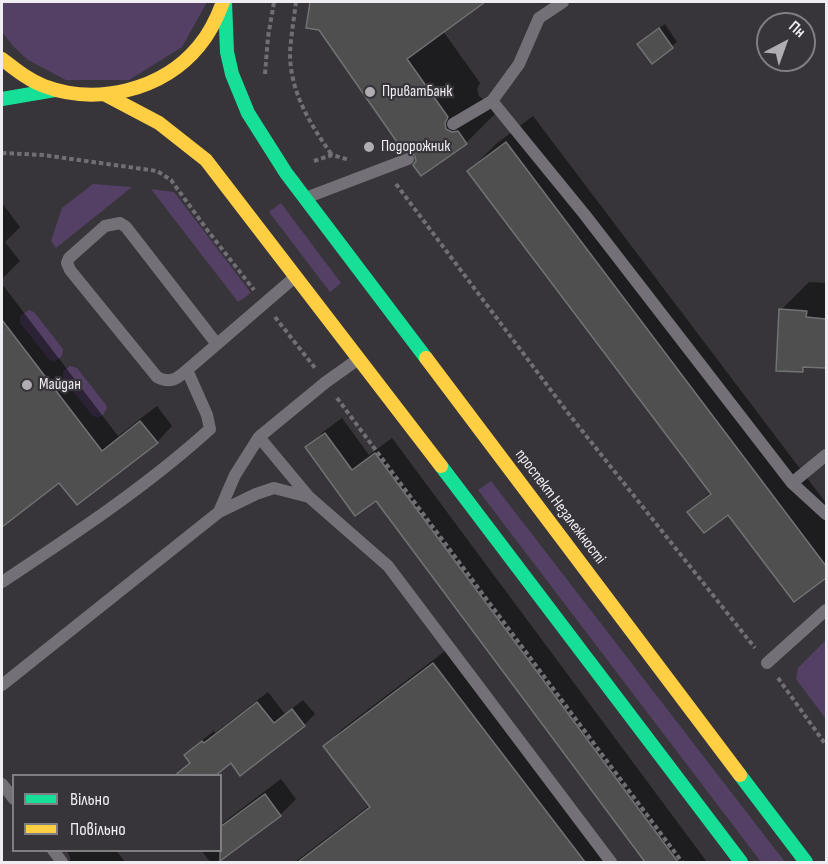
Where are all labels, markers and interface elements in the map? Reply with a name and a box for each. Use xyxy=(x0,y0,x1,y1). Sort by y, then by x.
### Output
north arrow xyxy=(756,12,816,72)
text: Пн xyxy=(785,17,809,42)
place label: ПриватБанк xyxy=(382,82,452,102)
marker: ПриватБанк xyxy=(363,85,377,99)
place label: Подорожник xyxy=(381,137,450,157)
marker: Подорожник xyxy=(362,140,376,154)
place label: Майдан xyxy=(39,375,81,395)
marker: Майдан xyxy=(20,378,34,392)
street label: проспект Незалежності xyxy=(511,446,609,568)
legend xyxy=(12,774,222,852)
text: Вільно xyxy=(70,789,110,810)
text: Повільно xyxy=(70,819,126,840)

